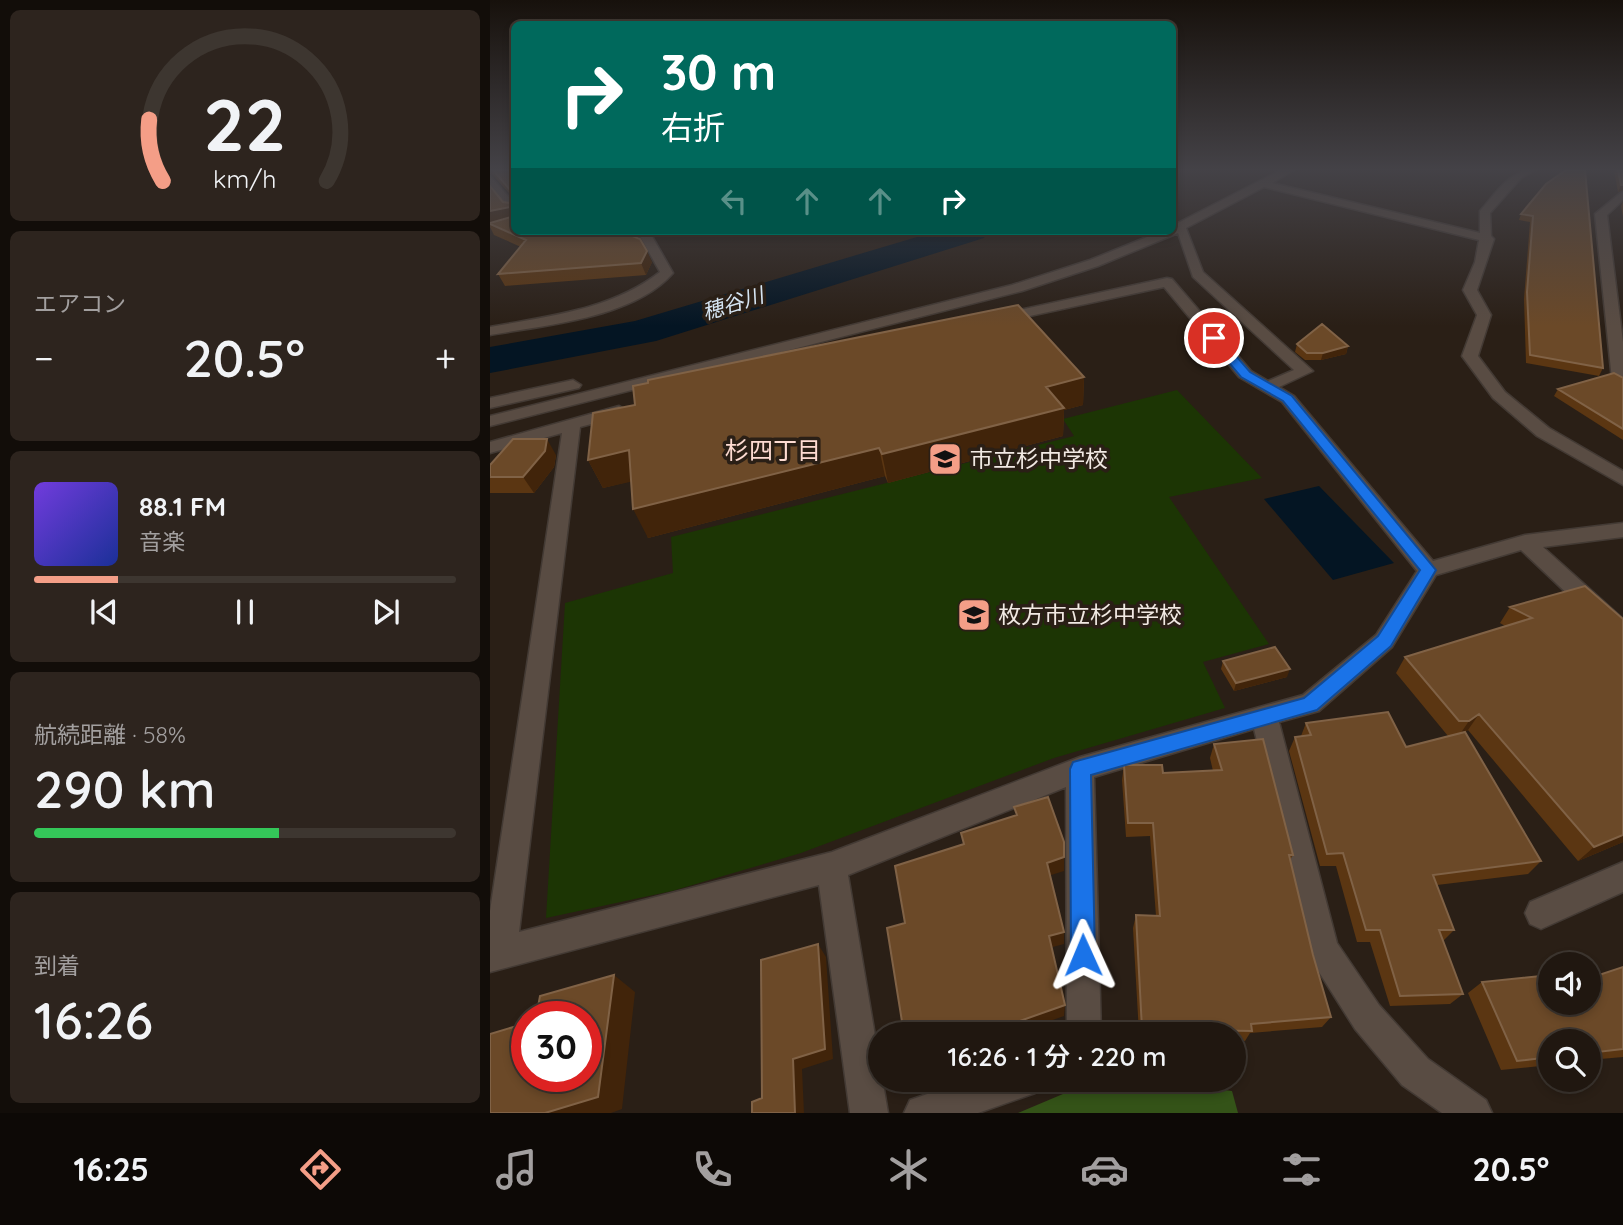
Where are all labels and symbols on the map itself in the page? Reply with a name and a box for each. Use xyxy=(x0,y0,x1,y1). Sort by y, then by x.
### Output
water label: 穂谷川 xyxy=(699,281,769,325)
pin xyxy=(1184,308,1244,368)
district label: 杉四丁目 xyxy=(725,435,821,465)
school or university icon: 市立杉中学校 xyxy=(926,440,964,478)
place label: 市立杉中学校 xyxy=(970,444,1108,473)
school or university icon: 枚方市立杉中学校 xyxy=(955,596,993,634)
place label: 枚方市立杉中学校 xyxy=(998,600,1182,629)
position arrow xyxy=(1046,918,1120,992)
speed limit sign: 30 xyxy=(511,1001,602,1092)

